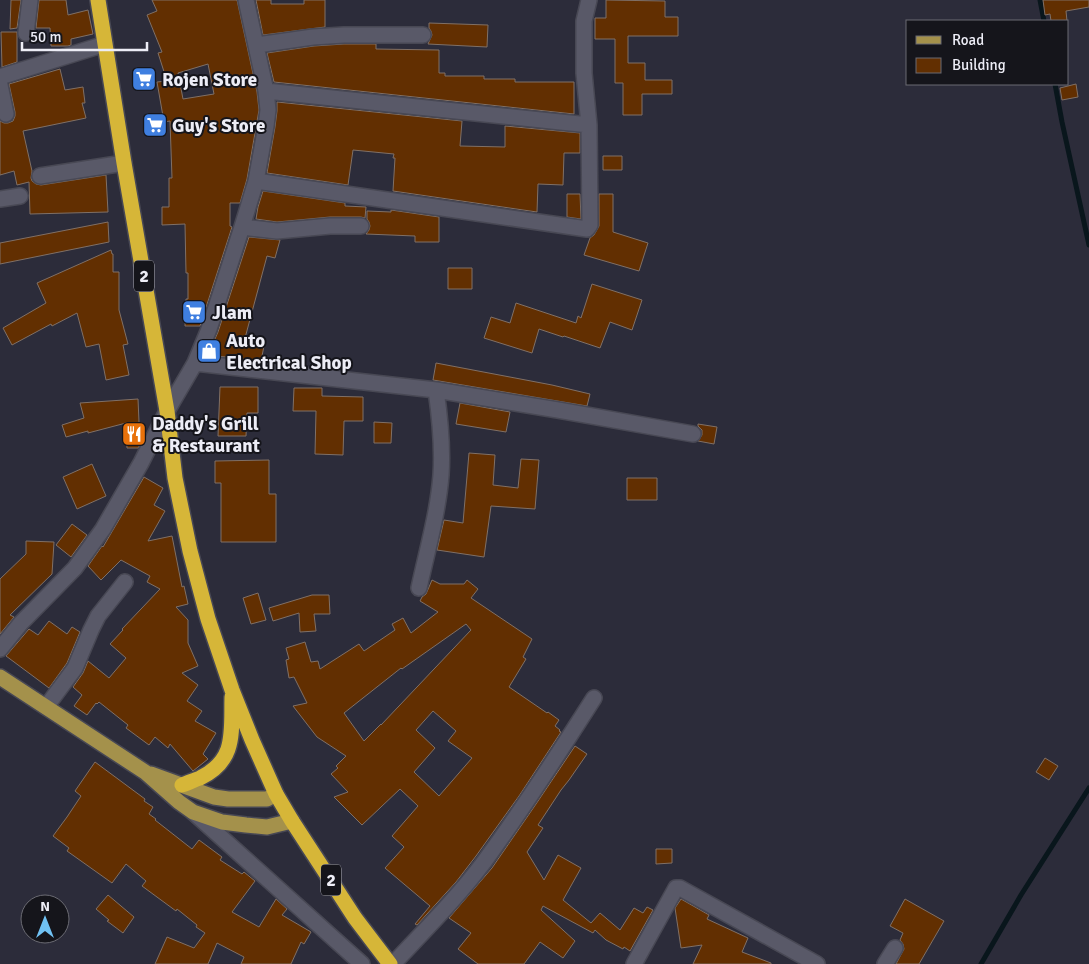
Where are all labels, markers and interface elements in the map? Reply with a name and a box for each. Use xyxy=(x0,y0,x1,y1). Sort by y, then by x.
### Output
scale bar xyxy=(22,20,148,52)
legend xyxy=(906,20,1069,85)
text: 50 m xyxy=(30,28,61,46)
text: Road xyxy=(952,31,984,49)
text: Building xyxy=(952,56,1006,74)
supermarket icon: Rojen Store xyxy=(131,66,157,92)
place label: Rojen Store xyxy=(162,68,257,92)
supermarket icon: Guy's Store xyxy=(142,112,168,138)
place label: Guy's Store xyxy=(172,114,265,138)
road number: 2 xyxy=(134,260,154,292)
supermarket icon: Jlam xyxy=(181,299,207,325)
place label: Jlam xyxy=(212,301,252,325)
place label: Auto Electrical Shop xyxy=(226,329,352,375)
shop icon: Auto Electrical Shop xyxy=(196,338,222,364)
place label: Daddy's Grill & Restaurant xyxy=(152,412,260,458)
restaurant icon: Daddy's Grill & Restaurant xyxy=(121,421,147,447)
road number: 2 xyxy=(321,864,341,896)
north arrow xyxy=(20,894,70,944)
text: N xyxy=(40,898,50,915)

